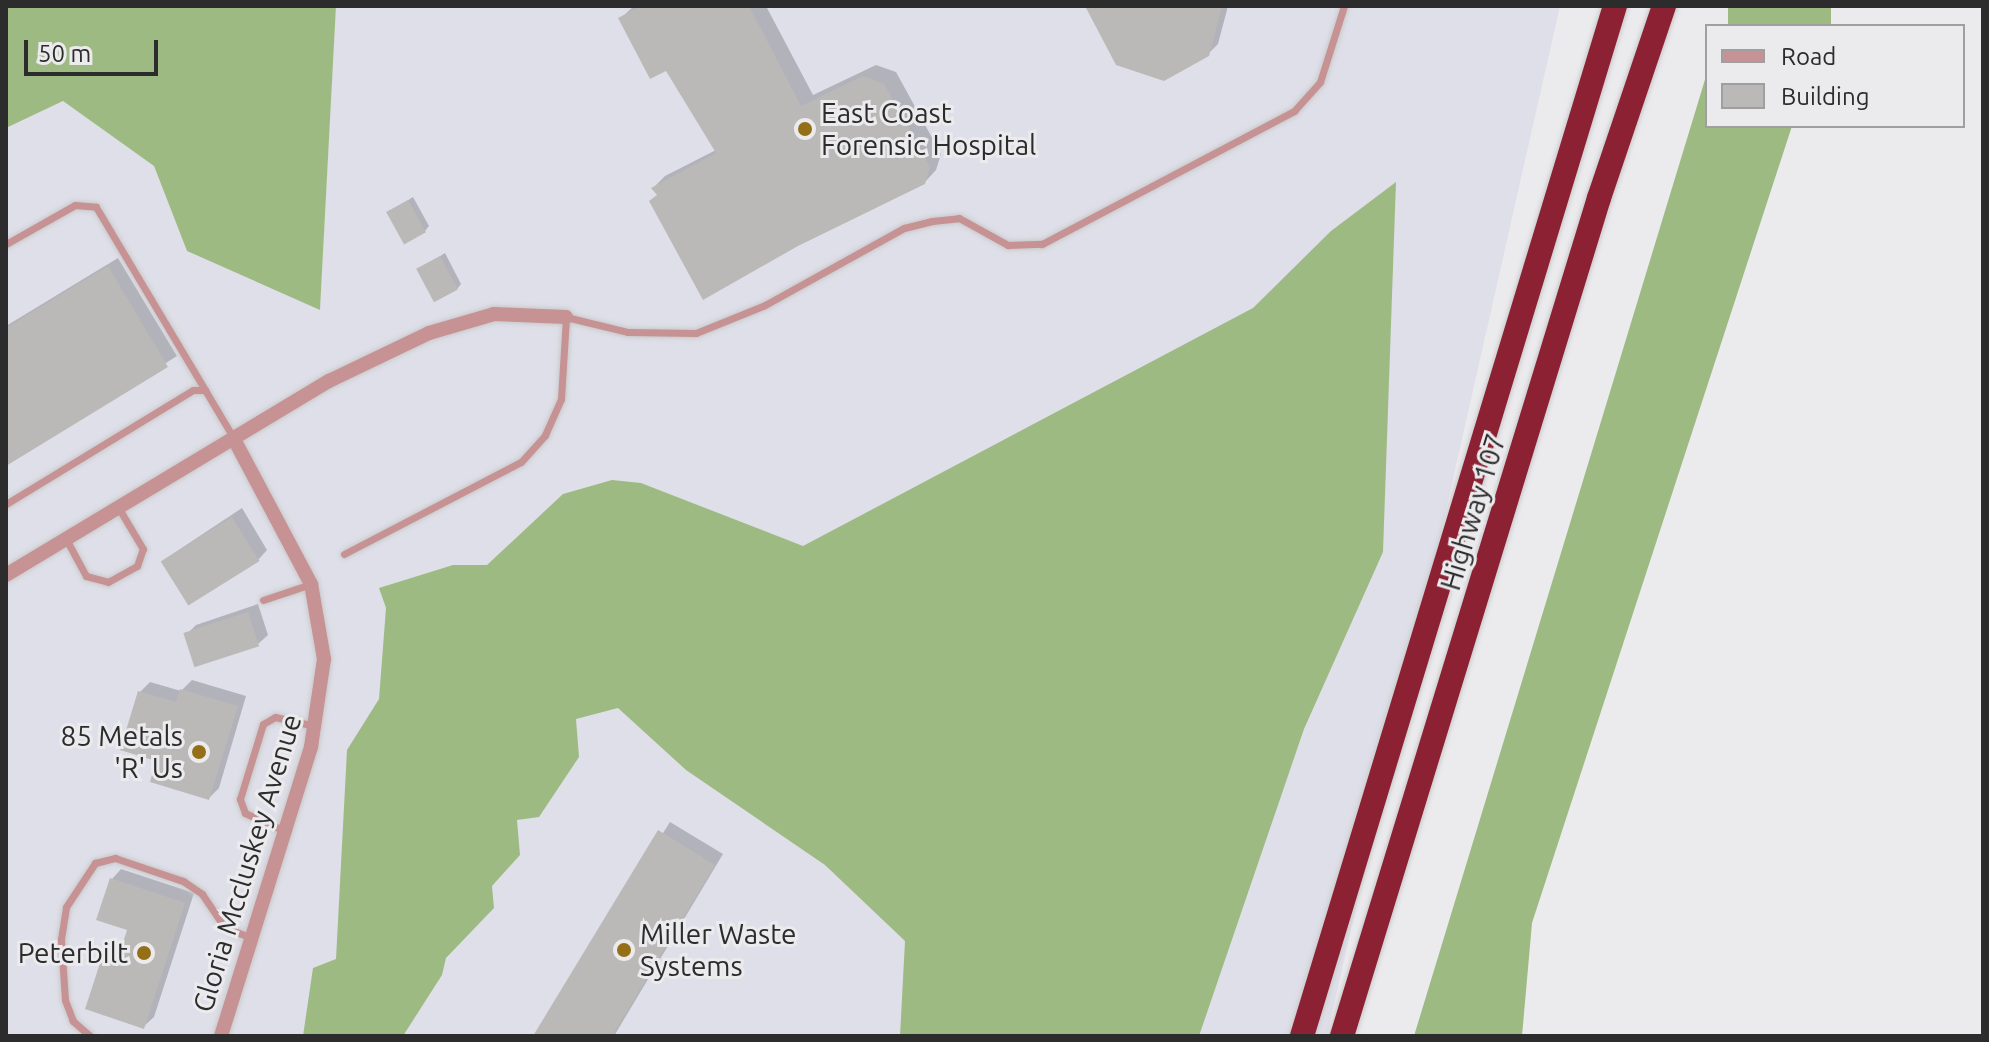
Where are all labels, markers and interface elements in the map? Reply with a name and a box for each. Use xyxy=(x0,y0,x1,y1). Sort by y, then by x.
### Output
scale bar xyxy=(28,24,162,74)
legend xyxy=(1705,24,1965,128)
text: 50 m xyxy=(38,40,91,67)
text: Road xyxy=(1781,43,1836,70)
text: Building xyxy=(1781,83,1869,110)
place label: East Coast Forensic Hospital xyxy=(821,96,1036,162)
marker: East Coast Forensic Hospital xyxy=(796,120,814,138)
street label: Highway 107 xyxy=(1433,430,1513,594)
street label: Gloria Mccluskey Avenue xyxy=(186,710,308,1016)
place label: 85 Metals 'R' Us xyxy=(60,719,183,785)
marker: 85 Metals 'R' Us xyxy=(190,743,208,761)
place label: Miller Waste Systems xyxy=(640,917,797,983)
place label: Peterbilt xyxy=(18,936,128,970)
marker: Miller Waste Systems xyxy=(615,941,633,959)
marker: Peterbilt xyxy=(135,944,153,962)

